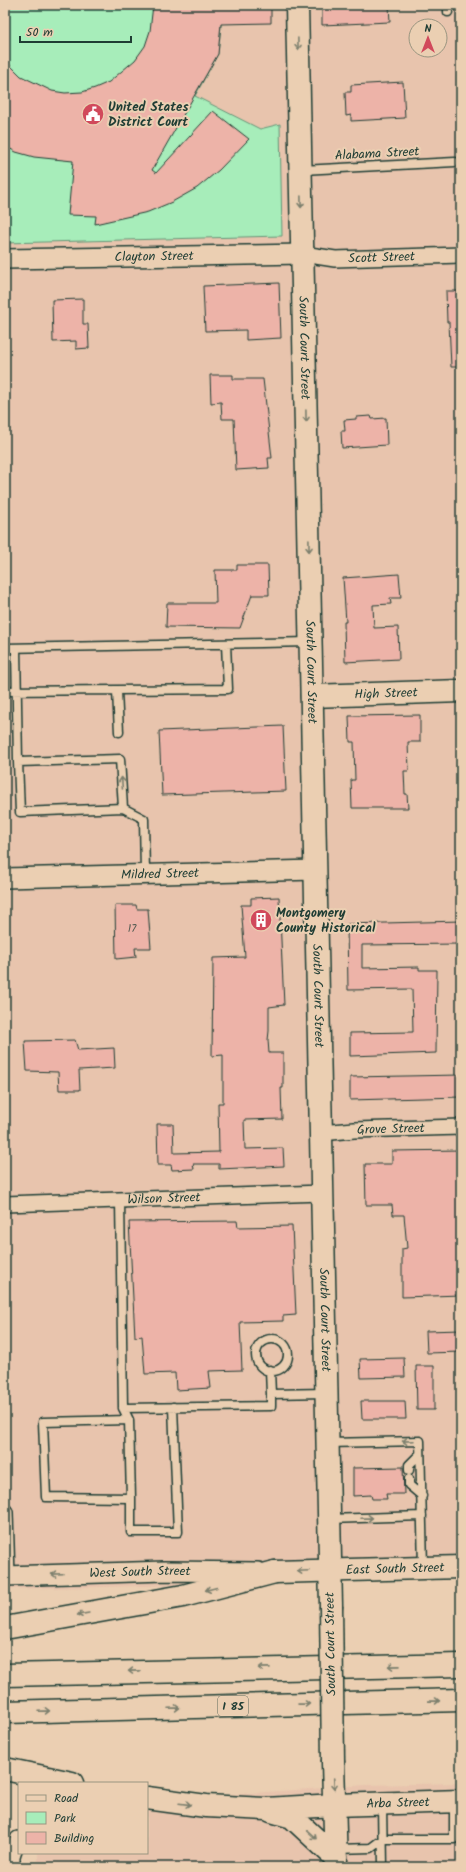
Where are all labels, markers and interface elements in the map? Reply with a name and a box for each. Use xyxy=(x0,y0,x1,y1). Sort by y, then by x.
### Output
scale bar xyxy=(20,18,131,44)
north arrow xyxy=(408,18,448,58)
text: N xyxy=(425,20,432,38)
text: 50 m xyxy=(26,23,53,42)
one-way arrow xyxy=(294,37,302,50)
place label: United States District Court xyxy=(108,97,188,133)
public building icon: United States District Court xyxy=(80,101,106,127)
street label: Alabama Street xyxy=(334,141,421,167)
one-way arrow xyxy=(298,195,305,208)
street label: Clayton Street xyxy=(114,245,195,268)
street label: Scott Street xyxy=(348,246,416,269)
street label: South Court Street xyxy=(293,296,316,401)
one-way arrow xyxy=(302,409,310,422)
one-way arrow xyxy=(305,539,313,552)
street label: South Court Street xyxy=(300,620,323,725)
street label: High Street xyxy=(354,682,419,705)
one-way arrow xyxy=(118,777,125,790)
street label: Mildred Street xyxy=(121,862,200,886)
place label: Montgomery County Historical xyxy=(276,903,376,939)
building icon: Montgomery County Historical xyxy=(248,907,274,933)
house number: 17 xyxy=(128,920,137,938)
street label: South Court Street xyxy=(306,944,330,1049)
street label: Grove Street xyxy=(357,1117,426,1140)
street label: Wilson Street xyxy=(127,1187,202,1210)
street label: South Court Street xyxy=(313,1268,337,1373)
one-way arrow xyxy=(402,1437,415,1445)
one-way arrow xyxy=(360,1514,373,1522)
street label: East South Street xyxy=(345,1557,446,1581)
street label: West South Street xyxy=(89,1560,192,1584)
one-way arrow xyxy=(297,1567,310,1574)
one-way arrow xyxy=(50,1570,63,1578)
one-way arrow xyxy=(204,1585,217,1593)
street label: South Court Street xyxy=(320,1591,342,1696)
one-way arrow xyxy=(77,1610,90,1618)
one-way arrow xyxy=(388,1662,401,1670)
one-way arrow xyxy=(258,1665,271,1672)
one-way arrow xyxy=(128,1668,141,1675)
road number: I 85 xyxy=(218,1696,248,1716)
one-way arrow xyxy=(427,1697,440,1705)
one-way arrow xyxy=(297,1700,310,1708)
one-way arrow xyxy=(167,1704,180,1711)
one-way arrow xyxy=(37,1707,50,1715)
one-way arrow xyxy=(330,1777,337,1790)
legend xyxy=(18,1782,148,1854)
text: Road xyxy=(54,1789,79,1808)
street label: Arba Street xyxy=(366,1791,431,1815)
one-way arrow xyxy=(179,1800,192,1808)
text: Park xyxy=(54,1809,76,1828)
text: Building xyxy=(54,1829,94,1848)
one-way arrow xyxy=(306,1830,317,1839)

